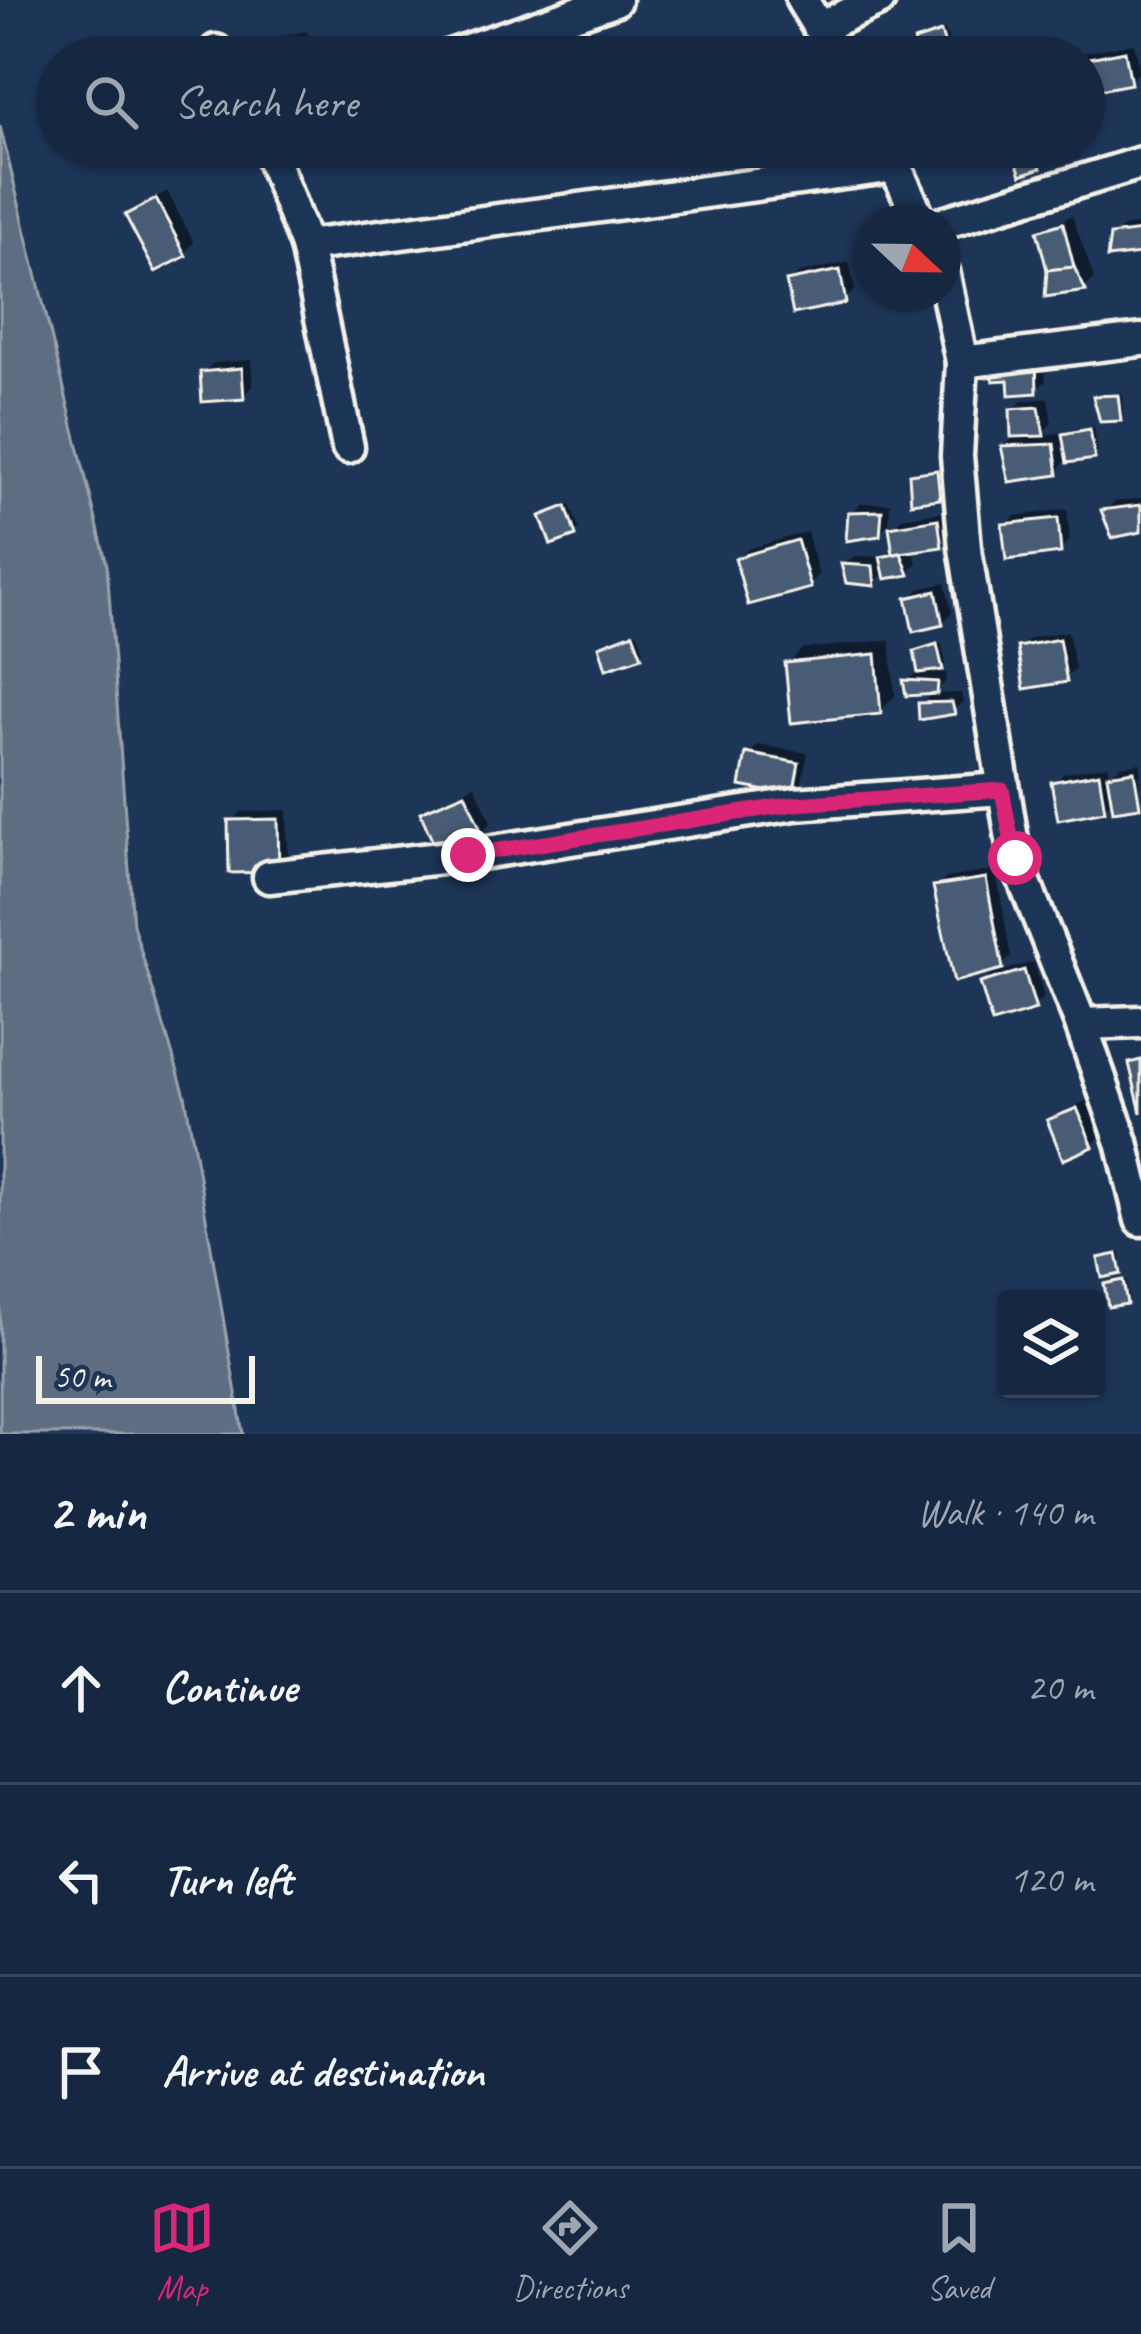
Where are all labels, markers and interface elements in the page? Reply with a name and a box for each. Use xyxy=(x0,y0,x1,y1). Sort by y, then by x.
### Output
search box xyxy=(36,36,1105,168)
icon: search xyxy=(78,69,144,135)
text: Search here xyxy=(174,74,357,131)
north arrow xyxy=(853,204,961,312)
route end xyxy=(441,828,495,882)
route start xyxy=(988,831,1042,885)
map controls xyxy=(997,1290,1105,1398)
button: layers xyxy=(997,1290,1105,1398)
scale bar xyxy=(36,1350,255,1403)
text: 50 m xyxy=(54,1356,110,1398)
text: 2 min xyxy=(48,1480,146,1544)
text: Walk · 140 m xyxy=(917,1488,1093,1537)
icon: ahead xyxy=(48,1655,114,1721)
text: Continue xyxy=(162,1659,296,1716)
text: 20 m xyxy=(1027,1663,1093,1712)
icon: left xyxy=(48,1847,114,1913)
text: Turn left xyxy=(162,1851,292,1908)
text: 120 m xyxy=(1009,1855,1093,1904)
icon: arrive xyxy=(48,2039,114,2105)
text: Arrive at destination xyxy=(162,2043,484,2100)
tab: Map xyxy=(149,2195,215,2309)
tab: Directions xyxy=(513,2195,628,2309)
tab: Saved xyxy=(926,2195,992,2309)

